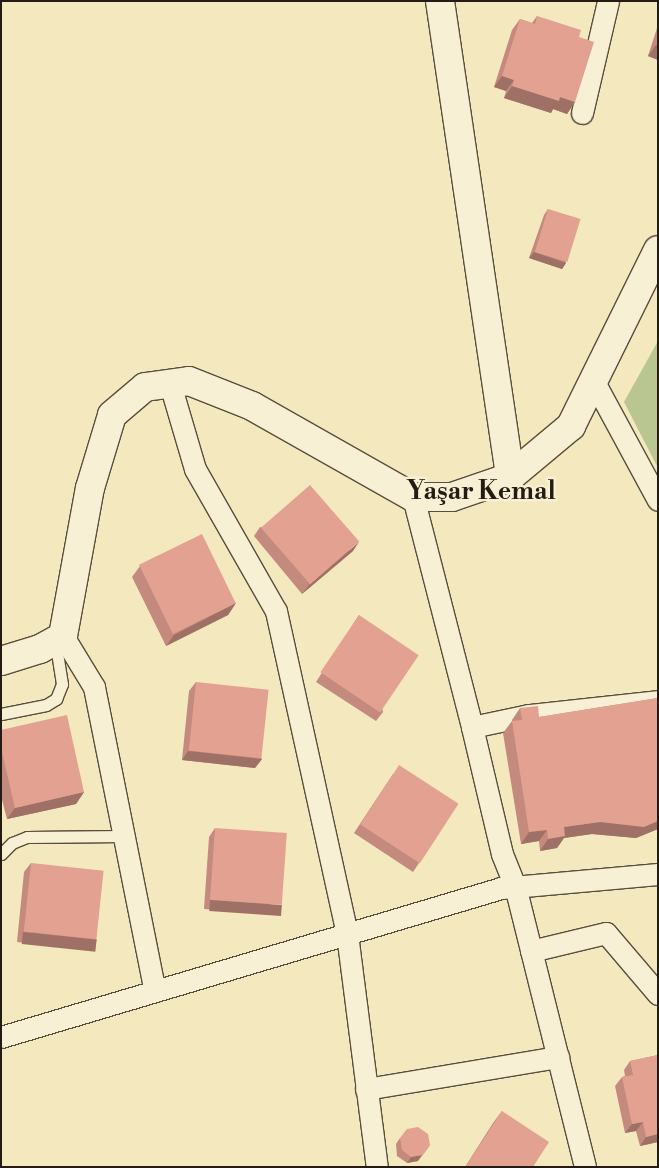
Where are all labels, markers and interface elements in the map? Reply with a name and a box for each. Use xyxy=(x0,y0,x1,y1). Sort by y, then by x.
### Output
district label: Yaşar Kemal xyxy=(406,477,556,507)

